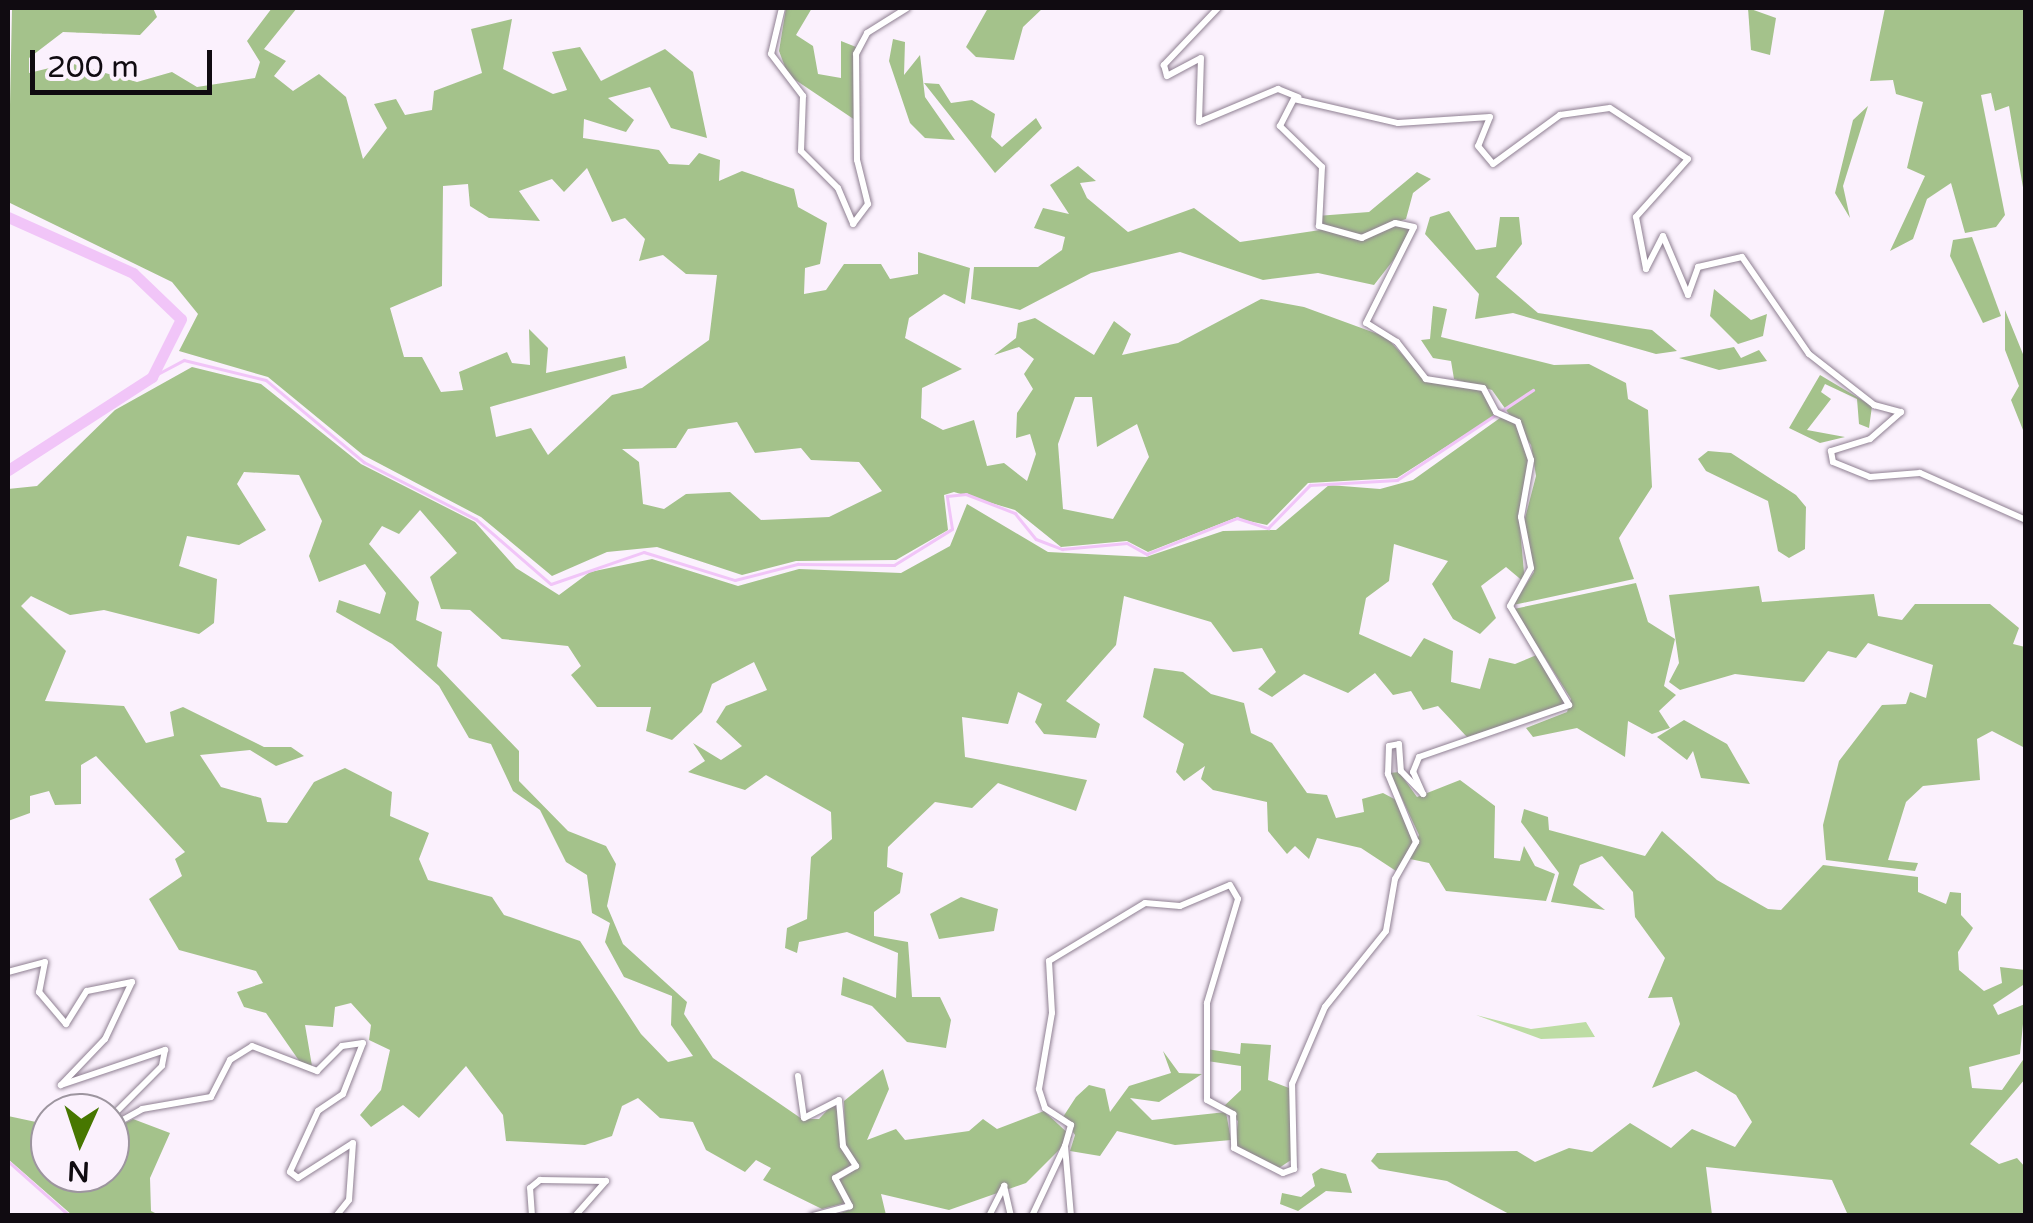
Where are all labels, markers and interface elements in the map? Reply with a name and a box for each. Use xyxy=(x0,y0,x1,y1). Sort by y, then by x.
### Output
scale bar xyxy=(35,30,218,92)
text: 200 m xyxy=(47,49,139,86)
north arrow xyxy=(30,1093,130,1193)
text: N xyxy=(66,1153,91,1189)

